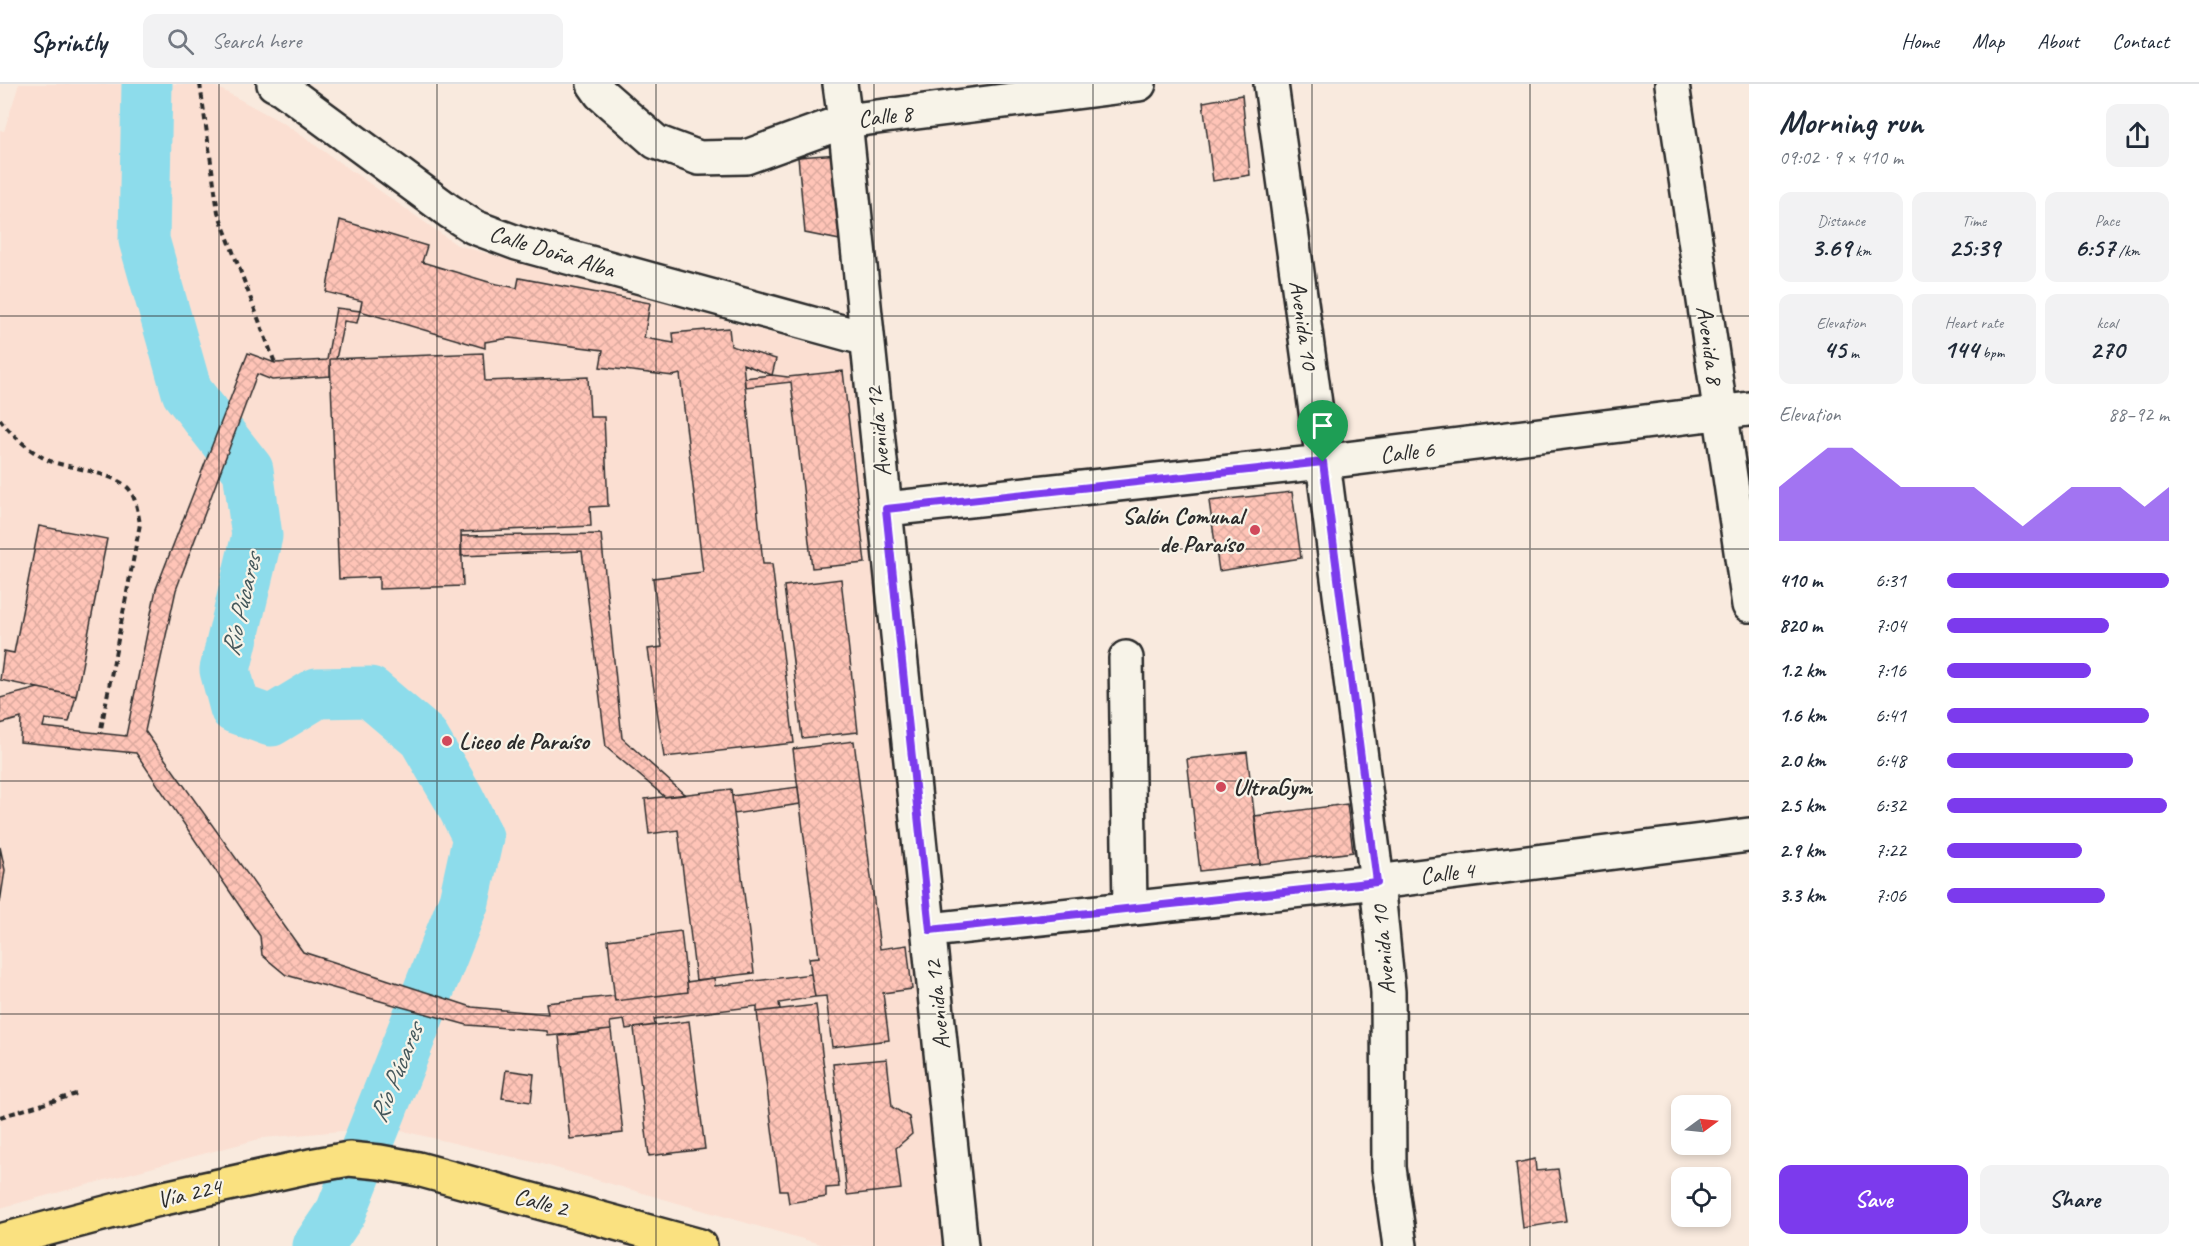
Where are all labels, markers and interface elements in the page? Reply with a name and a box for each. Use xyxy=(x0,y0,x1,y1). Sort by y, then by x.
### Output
search box xyxy=(143,14,563,68)
text: Sprintly xyxy=(30,24,107,59)
icon: search xyxy=(164,25,197,58)
text: Search here xyxy=(212,27,301,55)
text: Home xyxy=(1901,28,1939,54)
text: Map xyxy=(1972,28,2004,54)
text: About xyxy=(2037,28,2079,54)
text: Contact xyxy=(2112,28,2169,54)
street label: Calle 8 xyxy=(856,98,916,134)
text: Morning run xyxy=(1779,101,1923,143)
button: share xyxy=(2106,104,2169,167)
text: 09:02 · 9 × 410 m xyxy=(1779,145,1903,170)
text: Distance xyxy=(1817,211,1865,231)
text: Time xyxy=(1962,211,1986,231)
text: Pace xyxy=(2095,211,2119,231)
street label: Calle Doña Alba xyxy=(486,218,619,285)
text: 3.69 xyxy=(1811,231,1851,264)
text: 25:39 xyxy=(1948,231,2000,264)
text: 6:57 xyxy=(2074,231,2115,264)
text: km xyxy=(1851,241,1871,261)
text: /km xyxy=(2115,241,2140,261)
street label: Avenida 10 xyxy=(1283,279,1325,374)
street label: Avenida 8 xyxy=(1690,304,1731,388)
text: Elevation xyxy=(1816,313,1866,333)
text: Heart rate xyxy=(1945,313,2003,333)
text: kcal xyxy=(2096,313,2118,333)
text: 45 xyxy=(1823,333,1846,366)
text: 144 xyxy=(1944,333,1979,366)
text: 270 xyxy=(2090,333,2125,366)
text: m xyxy=(1846,343,1859,363)
text: bpm xyxy=(1979,343,2004,363)
street label: Avenida 12 xyxy=(858,384,898,478)
pin xyxy=(1297,400,1348,462)
text: Elevation xyxy=(1779,402,1841,427)
text: 88–92 m xyxy=(2108,402,2169,427)
icon: arrive xyxy=(1306,409,1339,442)
street label: Calle 6 xyxy=(1378,434,1437,470)
place label: Salón Comunal de Paraíso xyxy=(1122,501,1248,559)
marker: Salón Comunal de Paraíso xyxy=(1248,523,1262,537)
water label: Río Púcares xyxy=(213,547,270,659)
text: 410 m xyxy=(1779,568,1822,593)
text: 6:31 xyxy=(1875,568,1906,593)
text: 820 m xyxy=(1779,613,1822,638)
text: 7:04 xyxy=(1875,613,1906,638)
text: 1.2 km xyxy=(1779,658,1826,683)
text: 7:16 xyxy=(1875,658,1906,683)
text: 1.6 km xyxy=(1779,703,1826,728)
text: 6:41 xyxy=(1875,703,1906,728)
place label: Liceo de Paraíso xyxy=(459,726,591,756)
marker: Liceo de Paraíso xyxy=(440,734,454,748)
text: 2.0 km xyxy=(1779,748,1826,773)
text: 6:48 xyxy=(1875,748,1906,773)
place label: UltraGym xyxy=(1233,772,1313,802)
marker: UltraGym xyxy=(1214,780,1228,794)
text: 2.5 km xyxy=(1779,793,1825,818)
text: 6:32 xyxy=(1875,793,1906,818)
text: 2.9 km xyxy=(1779,838,1825,863)
text: 7:22 xyxy=(1875,838,1906,863)
street label: Calle 4 xyxy=(1418,855,1478,891)
text: 3.3 km xyxy=(1779,883,1826,908)
text: 7:06 xyxy=(1875,883,1906,908)
street label: Avenida 10 xyxy=(1364,902,1402,996)
street label: Avenida 12 xyxy=(917,957,957,1051)
water label: Río Púcares xyxy=(361,1015,432,1127)
north arrow xyxy=(1671,1095,1731,1155)
map controls xyxy=(1671,1095,1731,1227)
button: Save xyxy=(1779,1165,1968,1234)
button: Share xyxy=(1980,1165,2169,1234)
button: locate xyxy=(1671,1167,1731,1227)
street label: Vía 224 xyxy=(154,1171,226,1215)
street label: Calle 2 xyxy=(511,1180,573,1224)

